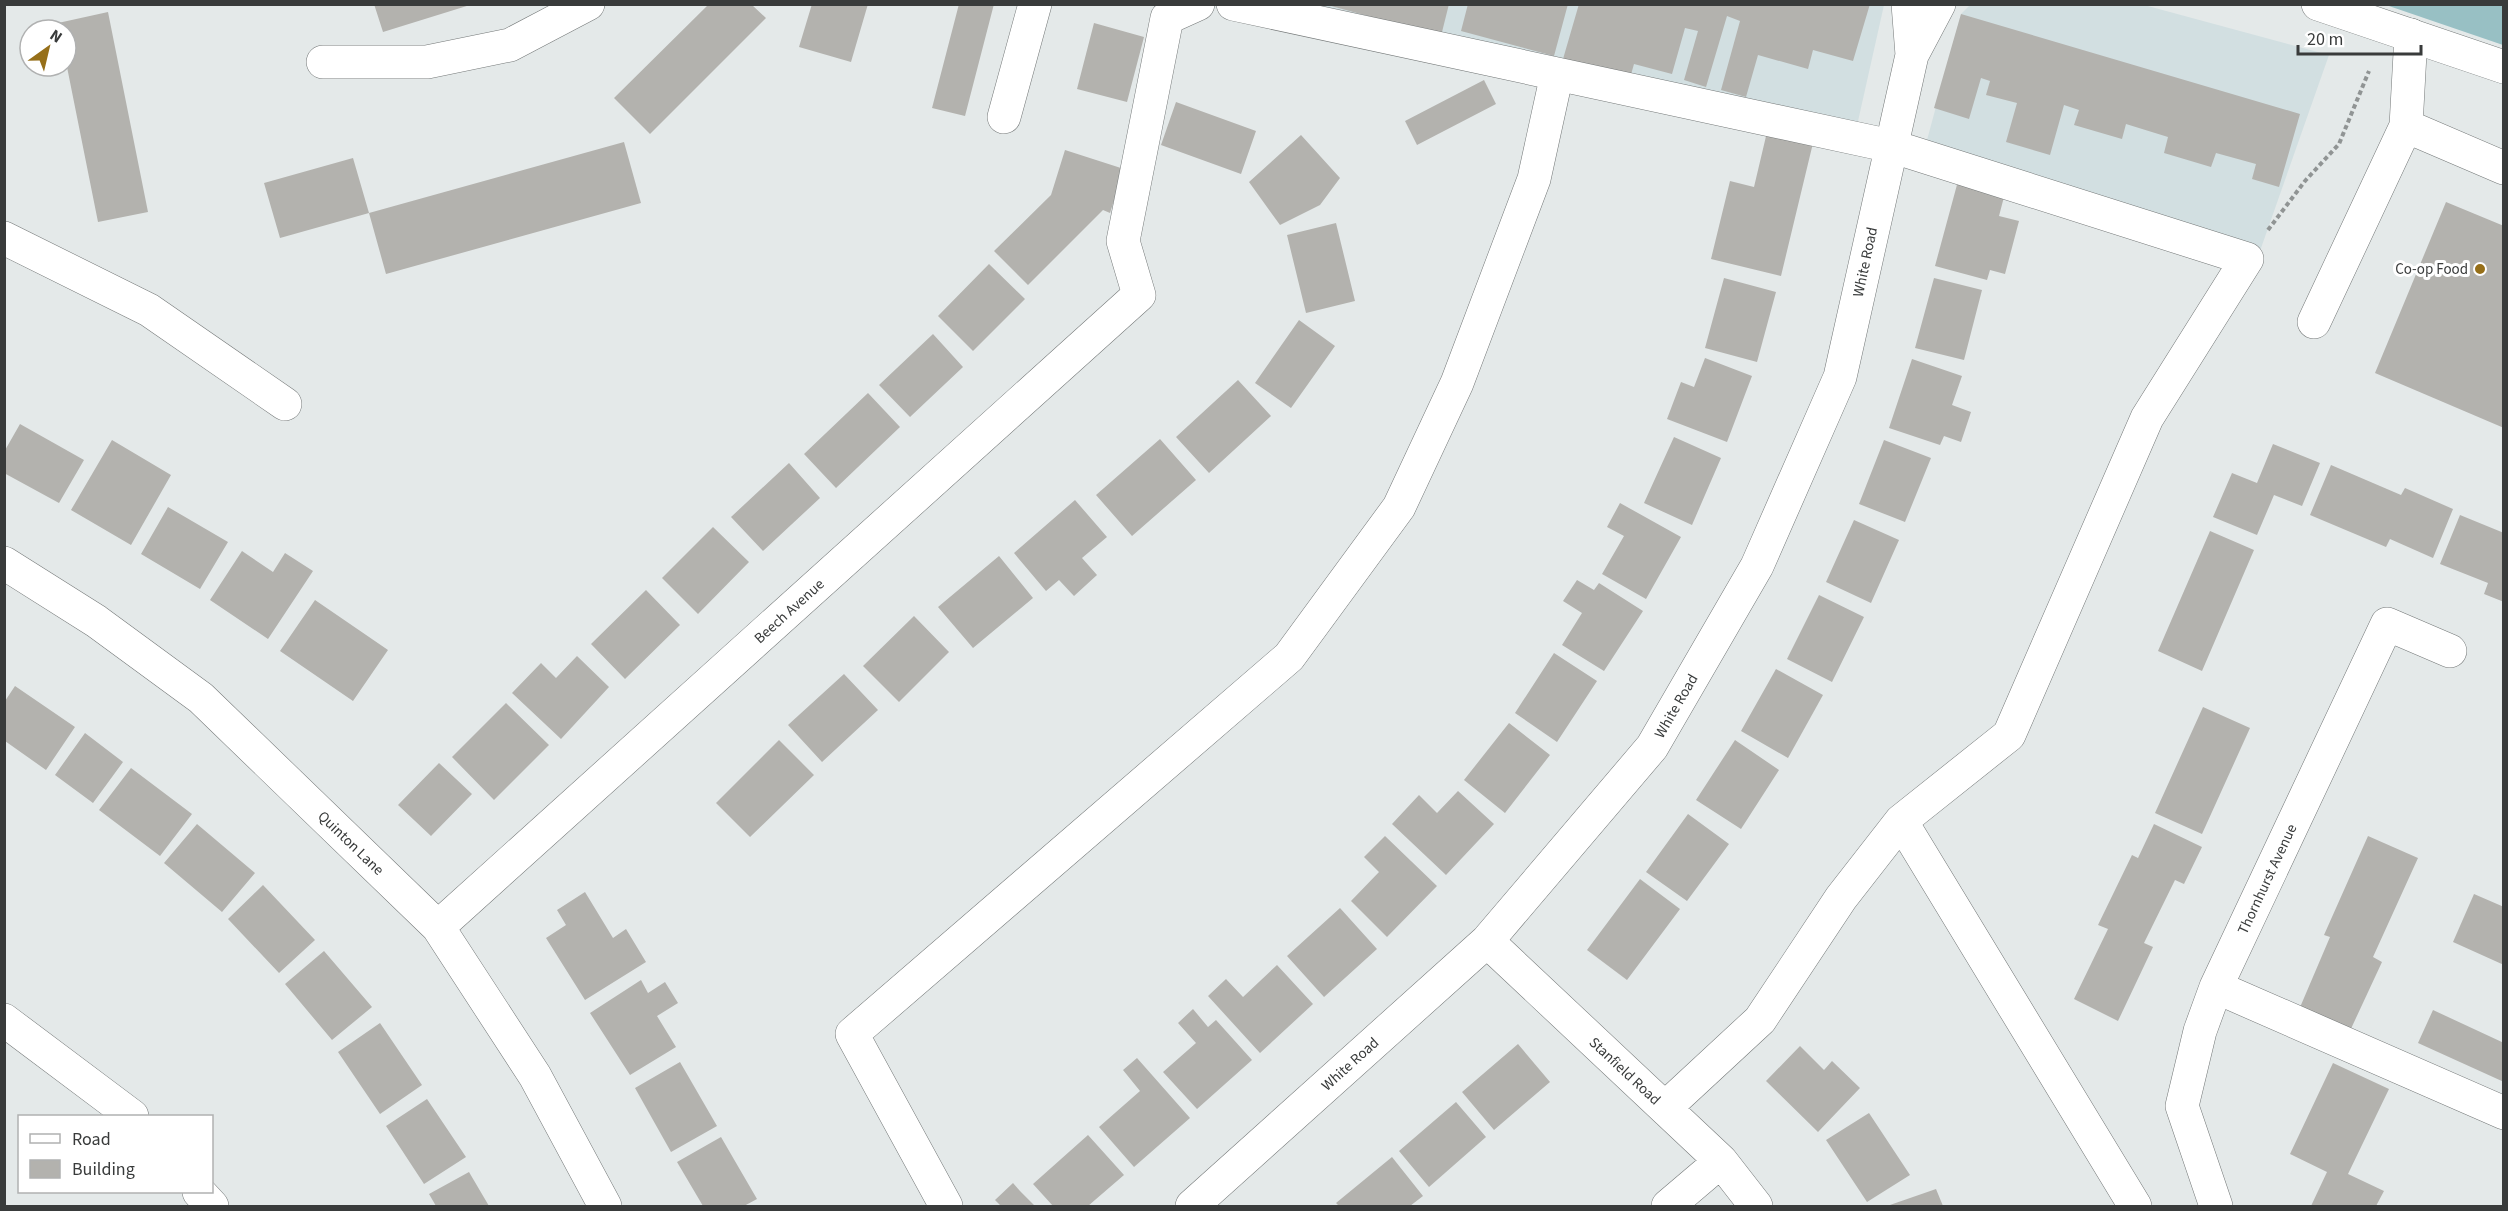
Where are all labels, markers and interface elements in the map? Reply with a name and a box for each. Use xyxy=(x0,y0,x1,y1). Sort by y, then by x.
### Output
north arrow xyxy=(18,18,78,78)
scale bar xyxy=(2298,18,2421,56)
text: N xyxy=(45,24,66,48)
text: 20 m xyxy=(2307,27,2343,52)
street label: White Road xyxy=(1848,225,1883,299)
place label: Co-op Food xyxy=(2395,259,2468,280)
marker: Co-op Food xyxy=(2473,262,2487,276)
street label: Beech Avenue xyxy=(750,574,829,649)
street label: White Road xyxy=(1650,670,1703,742)
street label: Quinton Lane xyxy=(313,806,388,880)
street label: Thornhurst Avenue xyxy=(2233,821,2302,938)
street label: White Road xyxy=(1317,1033,1384,1096)
street label: Stanfield Road xyxy=(1584,1033,1665,1110)
legend xyxy=(18,1115,213,1193)
text: Road xyxy=(72,1127,111,1152)
text: Building xyxy=(72,1157,135,1182)

